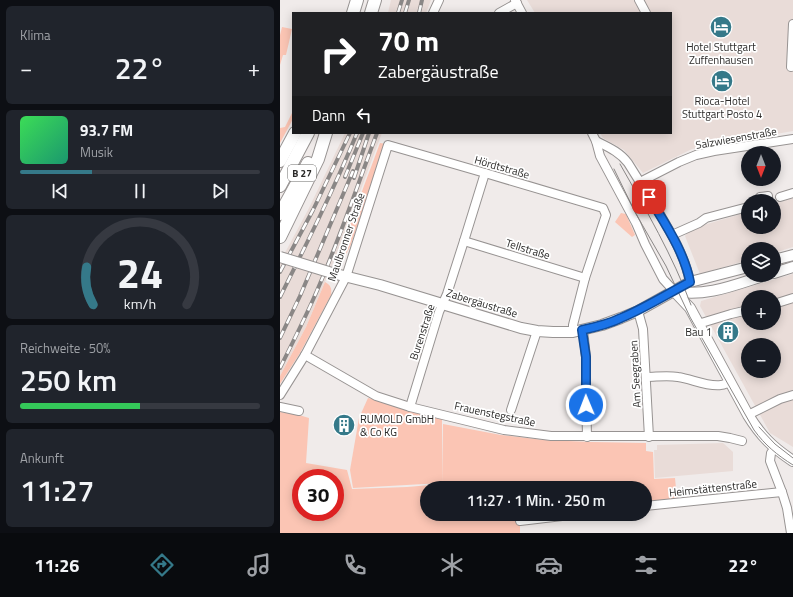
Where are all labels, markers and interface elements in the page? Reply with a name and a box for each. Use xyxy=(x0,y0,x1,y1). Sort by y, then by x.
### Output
hotel icon: Hotel Stuttgart Zuffenhausen xyxy=(708,14,734,40)
text: 70 m xyxy=(378,19,439,62)
text: Klima xyxy=(20,25,51,45)
icon: right xyxy=(312,28,364,80)
place label: Hotel Stuttgart Zuffenhausen xyxy=(686,39,756,68)
text: 22° xyxy=(115,45,165,91)
text: − xyxy=(20,51,32,85)
text: + xyxy=(248,51,260,85)
text: Zabergäustraße xyxy=(378,58,499,85)
hotel icon: Rioca-Hotel Stuttgart Posto 4 xyxy=(709,68,735,94)
place label: Rioca-Hotel Stuttgart Posto 4 xyxy=(682,93,762,122)
text: Dann xyxy=(312,104,345,127)
icon: left xyxy=(353,104,375,126)
text: 93.7 FM xyxy=(80,119,133,142)
street label: Salzwiesenstraße xyxy=(694,123,778,153)
text: Musik xyxy=(80,142,113,162)
north arrow xyxy=(741,146,781,186)
map controls xyxy=(741,146,781,378)
street label: Hördtstraße xyxy=(473,151,532,183)
road number: B 27 xyxy=(288,165,316,181)
icon: previous xyxy=(49,180,71,202)
icon: pause xyxy=(129,180,151,202)
icon: next xyxy=(209,180,231,202)
pin xyxy=(632,180,666,214)
icon: arrive xyxy=(638,186,660,208)
street label: Maulbronner Straße xyxy=(323,190,369,284)
button: sound xyxy=(741,194,781,234)
street label: Tellstraße xyxy=(504,235,553,263)
text: 24 xyxy=(117,240,163,303)
button: layers xyxy=(741,242,781,282)
street label: Zabergäustraße xyxy=(444,285,520,322)
button: + xyxy=(741,290,781,330)
text: km/h xyxy=(124,292,156,314)
street label: Burenstraße xyxy=(405,302,439,362)
building icon: Bau 1 xyxy=(715,319,741,345)
place label: Bau 1 xyxy=(685,324,712,340)
text: Reichweite · 50% xyxy=(20,338,111,358)
button: − xyxy=(741,338,781,378)
street label: Am Seegraben xyxy=(625,340,645,408)
text: 250 km xyxy=(20,357,117,403)
position arrow xyxy=(565,384,607,426)
street label: Frauenstegstraße xyxy=(453,398,537,430)
place label: RUMOLD GmbH & Co KG xyxy=(360,411,434,440)
building icon: RUMOLD GmbH & Co KG xyxy=(331,412,357,438)
text: Ankunft xyxy=(20,448,64,468)
text: 11:27 xyxy=(20,467,94,513)
speed limit sign: 30 xyxy=(292,469,344,521)
street label: Heimstättenstraße xyxy=(668,475,758,501)
text: 11:27 · 1 Min. · 250 m xyxy=(467,489,605,512)
icon: directions xyxy=(148,551,176,579)
icon: music xyxy=(245,551,273,579)
icon: phone xyxy=(341,551,369,579)
icon: climate xyxy=(438,551,466,579)
icon: car xyxy=(535,551,563,579)
icon: filters xyxy=(632,551,660,579)
text: 11:26 xyxy=(34,552,79,579)
text: 22° xyxy=(728,552,759,579)

